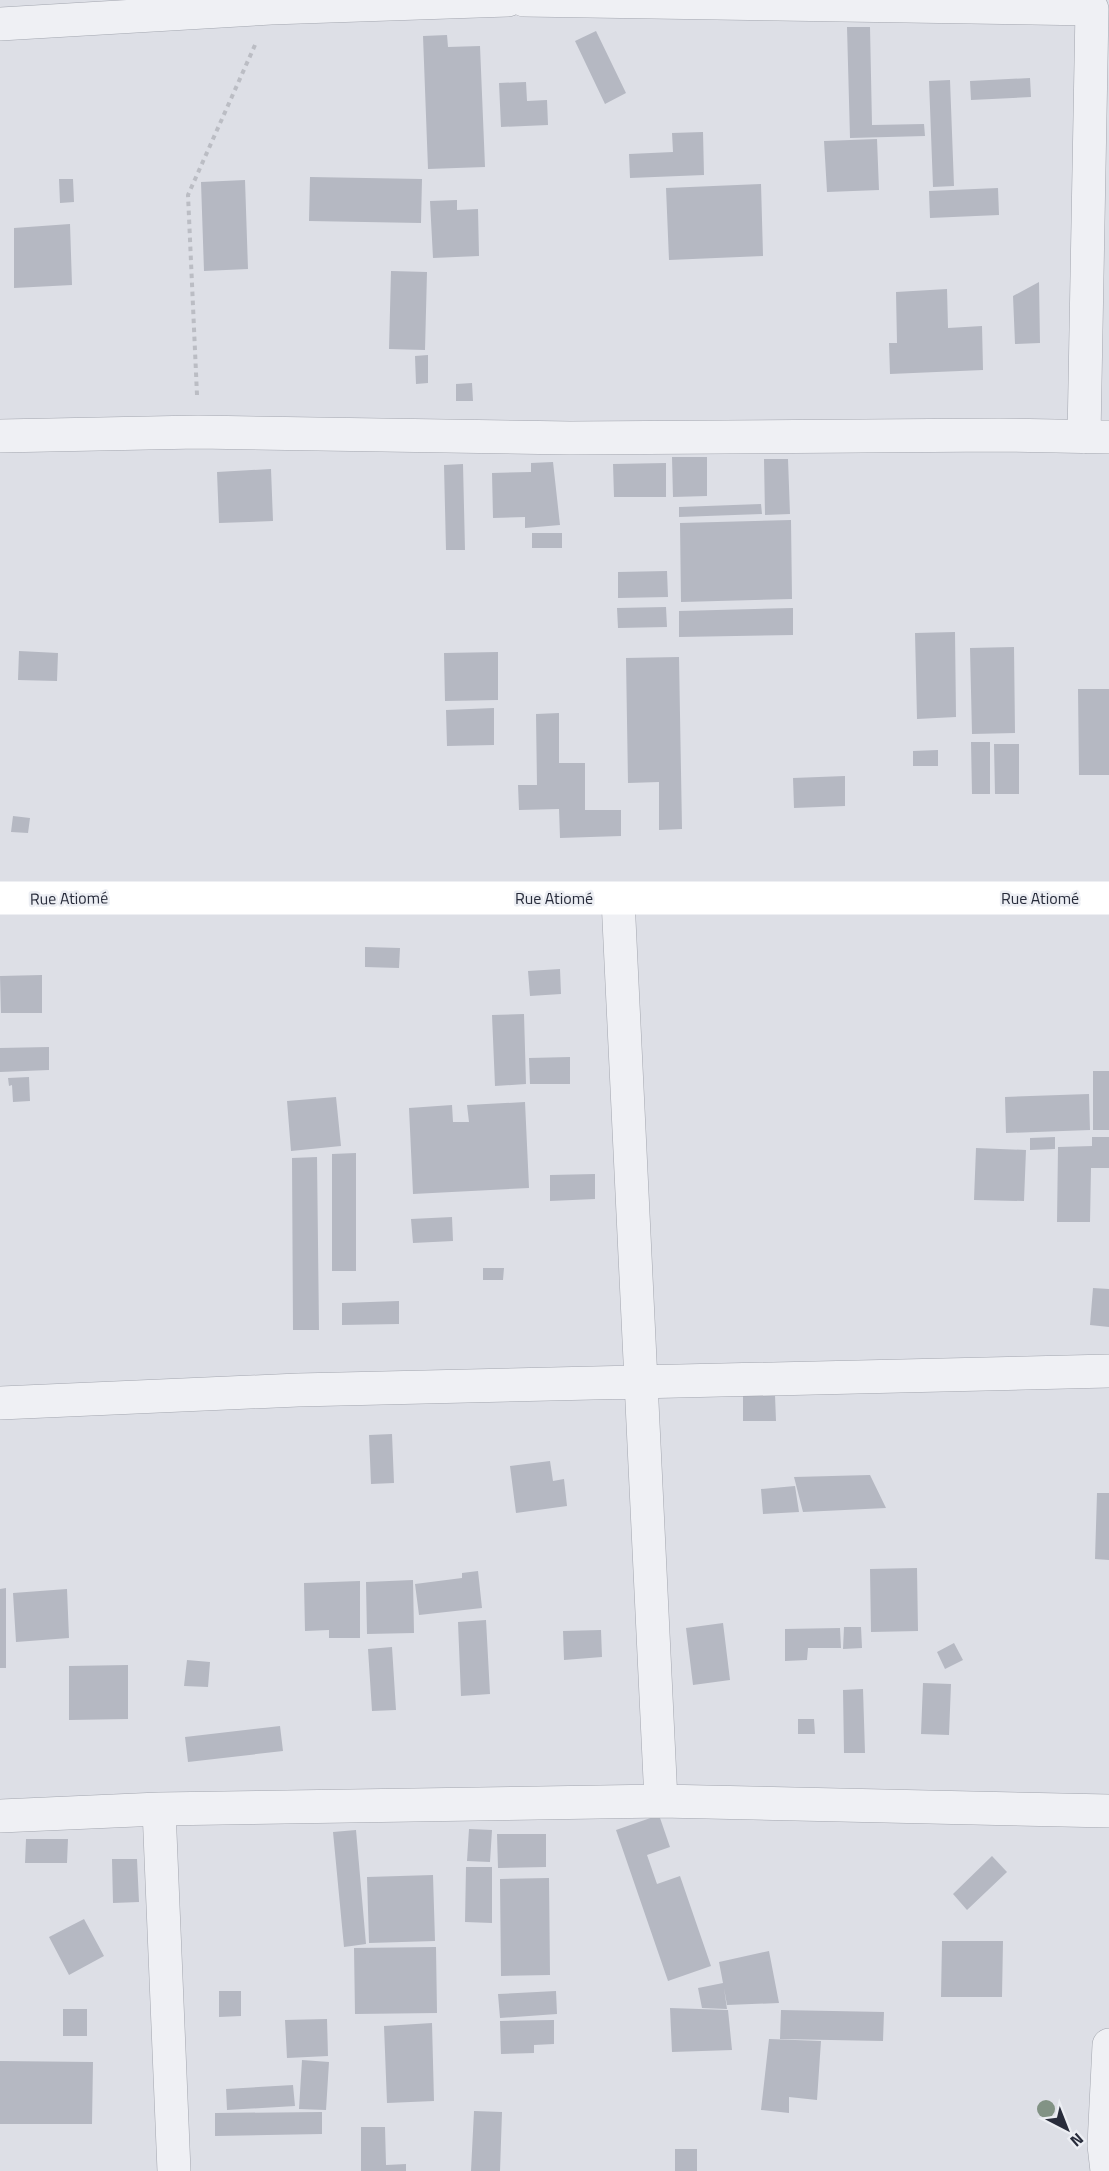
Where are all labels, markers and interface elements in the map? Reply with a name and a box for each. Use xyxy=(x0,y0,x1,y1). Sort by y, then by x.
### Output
street label: Rue Atiomé xyxy=(30,885,108,911)
street label: Rue Atiomé xyxy=(515,886,593,910)
street label: Rue Atiomé xyxy=(1001,886,1079,910)
north arrow xyxy=(1037,2099,1097,2159)
text: N xyxy=(1065,2128,1089,2153)

